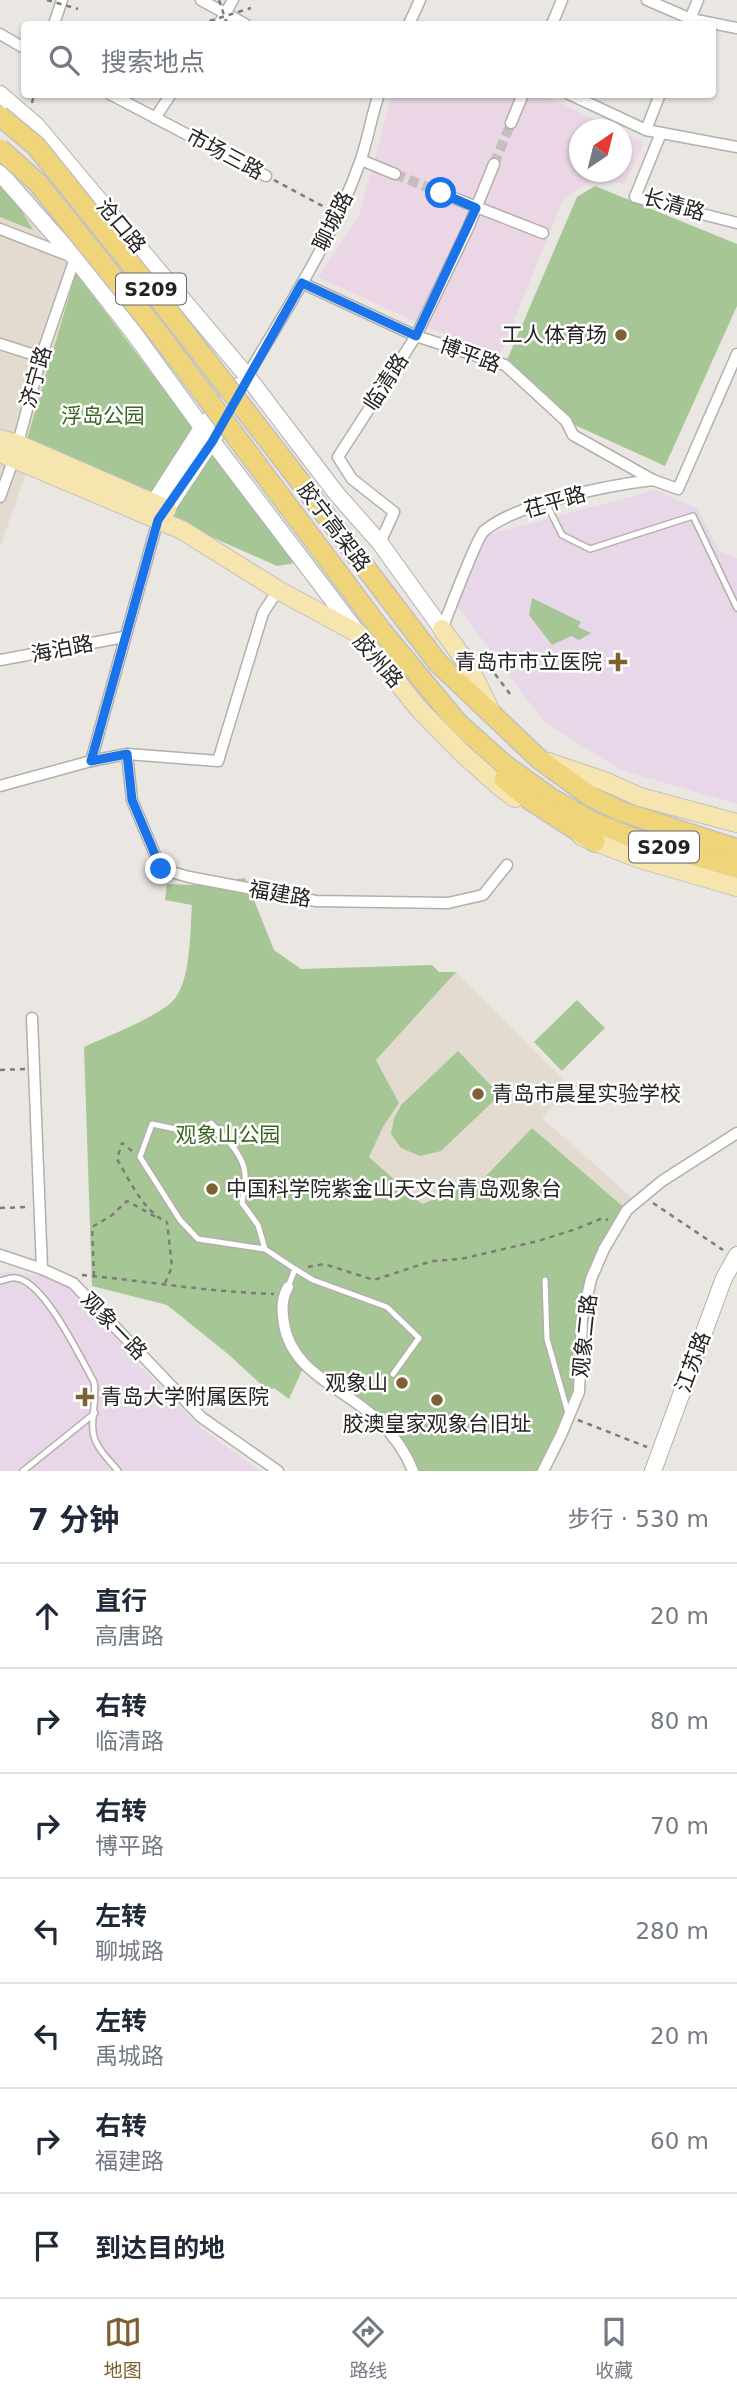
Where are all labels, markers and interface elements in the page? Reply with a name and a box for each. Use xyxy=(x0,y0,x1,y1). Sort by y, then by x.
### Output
search box xyxy=(21,21,716,98)
icon: search xyxy=(45,41,83,79)
text: 搜索地点 xyxy=(101,47,205,77)
north arrow xyxy=(569,119,632,182)
street label: 市场三路 xyxy=(182,124,268,184)
route start xyxy=(425,177,456,208)
street label: 长清路 xyxy=(640,185,708,225)
street label: 聊城路 xyxy=(308,187,358,255)
street label: 沧口路 xyxy=(92,194,150,258)
road number: S209 xyxy=(116,274,186,304)
place label: 工人体育场 xyxy=(502,323,607,347)
marker: 工人体育场 xyxy=(613,327,629,343)
street label: 博平路 xyxy=(436,333,504,377)
street label: 济宁路 xyxy=(16,343,56,411)
street label: 临清路 xyxy=(359,349,413,415)
park label: 浮岛公园 xyxy=(61,404,145,428)
street label: 胶宁高架路 xyxy=(293,478,375,576)
street label: 茌平路 xyxy=(521,482,589,522)
street label: 胶州路 xyxy=(348,629,408,693)
street label: 海泊路 xyxy=(29,631,95,667)
place label: 青岛市市立医院 xyxy=(455,650,602,674)
marker: 青岛市市立医院 xyxy=(608,652,628,672)
road number: S209 xyxy=(629,832,699,862)
route end xyxy=(145,853,176,884)
street label: 福建路 xyxy=(247,877,313,911)
place label: 青岛市晨星实验学校 xyxy=(492,1082,681,1106)
marker: 青岛市晨星实验学校 xyxy=(470,1086,486,1102)
park label: 观象山公园 xyxy=(176,1123,281,1147)
place label: 中国科学院紫金山天文台青岛观象台 xyxy=(226,1177,562,1201)
marker: 中国科学院紫金山天文台青岛观象台 xyxy=(204,1181,220,1197)
street label: 观象一路 xyxy=(76,1287,152,1365)
street label: 观象二路 xyxy=(569,1293,601,1379)
street label: 江苏路 xyxy=(671,1328,715,1396)
place label: 观象山 xyxy=(325,1371,388,1395)
marker: 观象山 xyxy=(394,1375,410,1391)
place label: 青岛大学附属医院 xyxy=(101,1385,269,1409)
marker: 青岛大学附属医院 xyxy=(75,1387,95,1407)
marker: 胶澳皇家观象台旧址 xyxy=(429,1392,445,1408)
place label: 胶澳皇家观象台旧址 xyxy=(343,1412,532,1436)
text: 7 分钟 xyxy=(28,1502,119,1537)
text: 步行 · 530 m xyxy=(567,1506,709,1532)
text: 直行 xyxy=(95,1586,147,1616)
icon: ahead xyxy=(28,1597,66,1635)
text: 20 m xyxy=(650,1603,709,1629)
text: 高唐路 xyxy=(95,1623,164,1649)
text: 右转 xyxy=(95,1691,147,1721)
icon: right xyxy=(28,1702,66,1740)
text: 80 m xyxy=(650,1708,709,1734)
text: 临清路 xyxy=(95,1728,164,1754)
text: 右转 xyxy=(95,1796,147,1826)
icon: right xyxy=(28,1807,66,1845)
text: 70 m xyxy=(650,1813,709,1839)
text: 博平路 xyxy=(95,1833,164,1859)
text: 左转 xyxy=(95,1901,147,1931)
icon: left xyxy=(28,1912,66,1950)
text: 280 m xyxy=(635,1918,709,1944)
text: 聊城路 xyxy=(95,1938,164,1964)
text: 左转 xyxy=(95,2006,147,2036)
icon: left xyxy=(28,2017,66,2055)
text: 20 m xyxy=(650,2023,709,2049)
text: 禹城路 xyxy=(95,2043,164,2069)
text: 右转 xyxy=(95,2111,147,2141)
icon: right xyxy=(28,2122,66,2160)
text: 60 m xyxy=(650,2128,709,2154)
text: 福建路 xyxy=(95,2148,164,2174)
icon: arrive xyxy=(28,2227,66,2265)
text: 到达目的地 xyxy=(95,2233,225,2263)
tab: 地图 xyxy=(104,2313,142,2382)
tab: 路线 xyxy=(349,2313,387,2382)
tab: 收藏 xyxy=(595,2313,633,2382)

